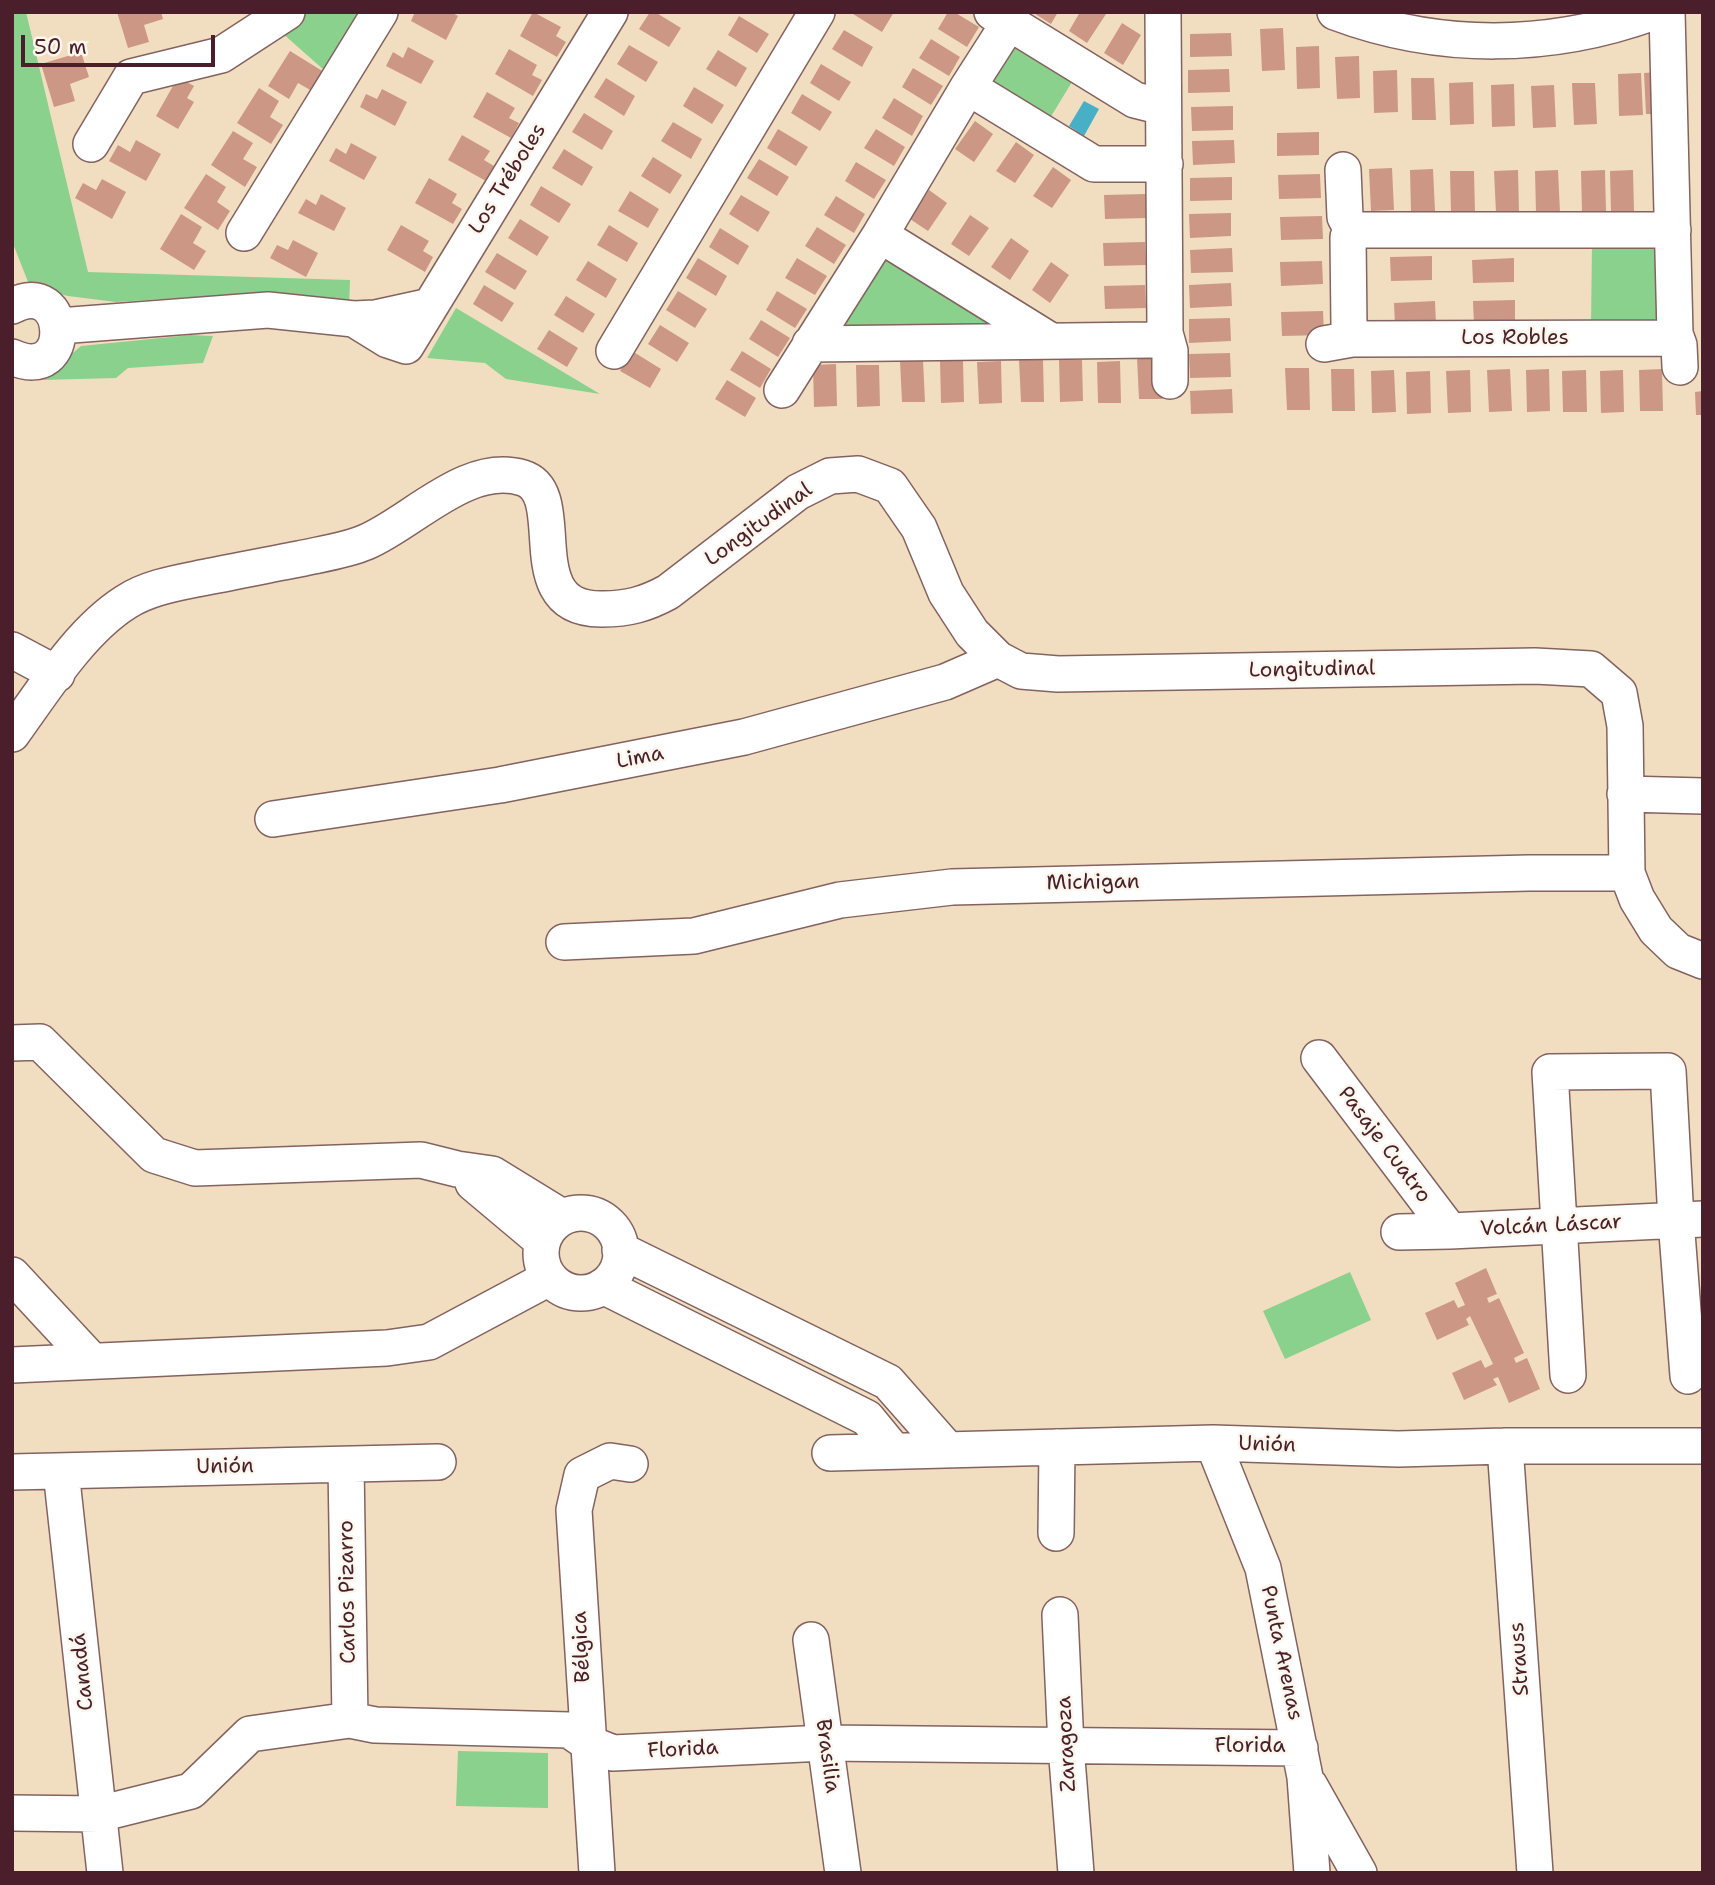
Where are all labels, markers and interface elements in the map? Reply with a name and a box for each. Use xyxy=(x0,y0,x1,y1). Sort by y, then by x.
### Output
scale bar xyxy=(24,21,219,65)
text: 50 m xyxy=(34,33,87,61)
street label: Los Tréboles xyxy=(464,119,552,239)
street label: Los Robles xyxy=(1461,326,1569,352)
street label: Longitudinal xyxy=(700,478,818,572)
street label: Longitudinal xyxy=(1249,656,1375,684)
street label: Lima xyxy=(614,741,666,775)
street label: Michigan xyxy=(1046,870,1140,896)
street label: Pasaje Cuatro xyxy=(1332,1082,1436,1208)
street label: Volcán Láscar xyxy=(1479,1210,1623,1242)
street label: Unión xyxy=(1238,1431,1296,1459)
street label: Unión xyxy=(196,1454,254,1480)
street label: Carlos Pizarro xyxy=(334,1520,362,1664)
street label: Punta Arenas xyxy=(1254,1583,1308,1723)
street label: Bélgica xyxy=(568,1611,596,1683)
street label: Strauss xyxy=(1505,1621,1535,1697)
street label: Canadá xyxy=(66,1632,100,1712)
street label: Zaragoza xyxy=(1052,1695,1082,1793)
street label: Brasilia xyxy=(809,1717,845,1795)
street label: Florida xyxy=(1214,1734,1286,1760)
street label: Florida xyxy=(647,1736,719,1764)

